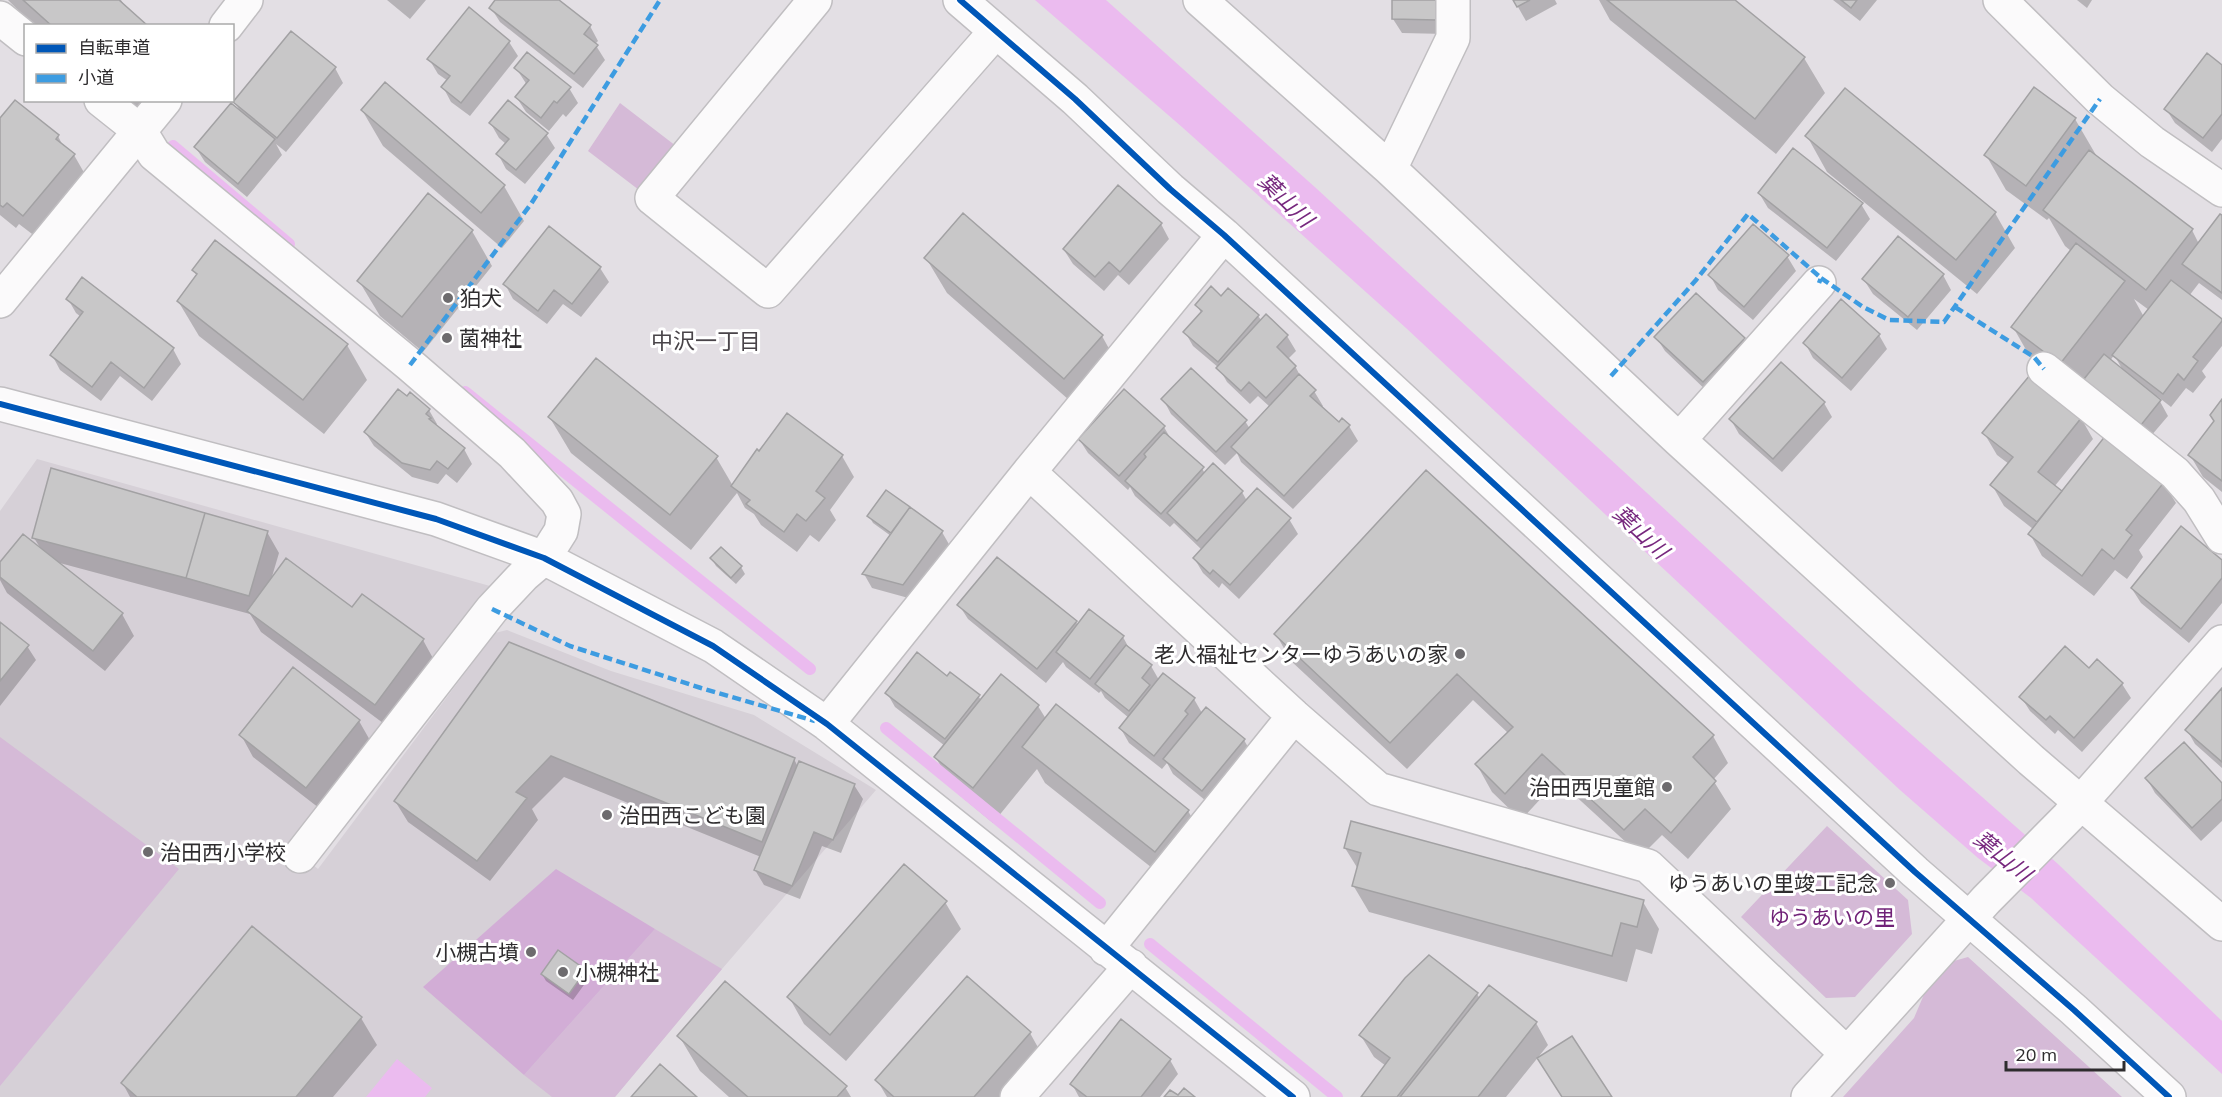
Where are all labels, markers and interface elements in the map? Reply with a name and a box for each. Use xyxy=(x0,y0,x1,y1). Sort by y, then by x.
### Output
legend xyxy=(24,24,234,102)
text: 自転車道 xyxy=(78,36,150,59)
text: 小道 xyxy=(78,66,114,89)
water label: 葉山川 xyxy=(1253,167,1321,234)
place label: 狛犬 xyxy=(460,285,502,311)
marker: 狛犬 xyxy=(441,291,455,305)
place label: 菌神社 xyxy=(459,325,522,351)
district label: 中沢一丁目 xyxy=(651,327,761,355)
marker: 菌神社 xyxy=(440,331,454,345)
water label: 葉山川 xyxy=(1607,499,1676,566)
place label: 老人福祉センターゆうあいの家 xyxy=(1154,641,1448,667)
marker: 老人福祉センターゆうあいの家 xyxy=(1453,647,1467,661)
place label: 治田西児童館 xyxy=(1529,774,1655,800)
marker: 治田西児童館 xyxy=(1660,780,1674,794)
place label: 治田西こども園 xyxy=(619,802,766,828)
marker: 治田西こども園 xyxy=(600,808,614,822)
water label: 葉山川 xyxy=(1969,824,2039,889)
place label: 治田西小学校 xyxy=(160,839,286,865)
marker: 治田西小学校 xyxy=(141,845,155,859)
place label: ゆうあいの里竣工記念 xyxy=(1668,870,1878,896)
marker: ゆうあいの里竣工記念 xyxy=(1883,876,1897,890)
park label: ゆうあいの里 xyxy=(1769,904,1895,930)
place label: 小槻古墳 xyxy=(435,939,519,965)
marker: 小槻古墳 xyxy=(524,945,538,959)
place label: 小槻神社 xyxy=(575,959,659,985)
marker: 小槻神社 xyxy=(556,965,570,979)
scale bar xyxy=(2006,1034,2124,1072)
text: 20 m xyxy=(2015,1043,2057,1066)

